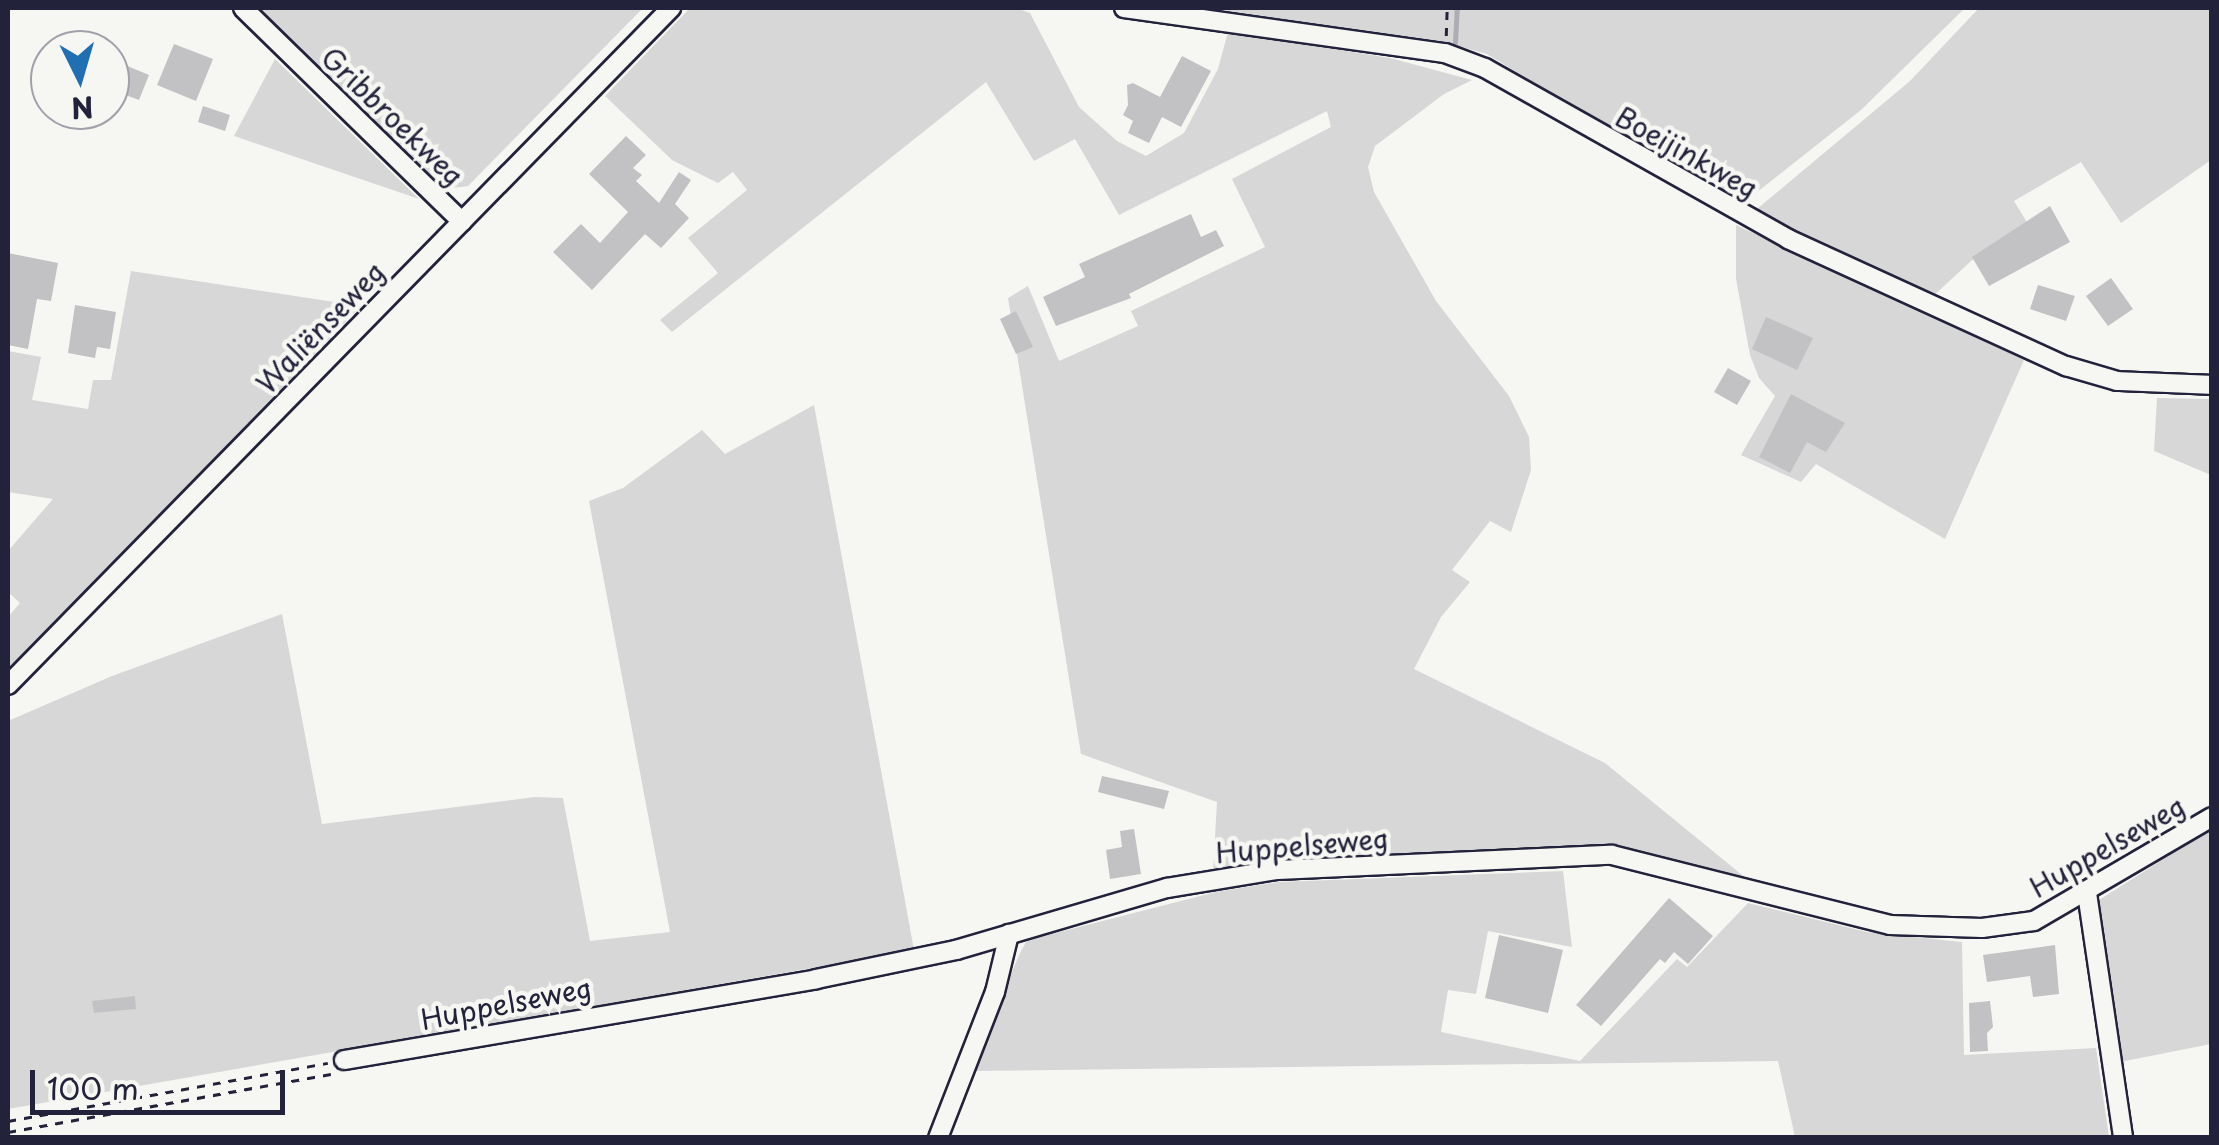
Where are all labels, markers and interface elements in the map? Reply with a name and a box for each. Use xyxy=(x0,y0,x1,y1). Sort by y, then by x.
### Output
north arrow xyxy=(30,30,130,130)
street label: Gribbroekweg xyxy=(315,40,471,192)
text: N xyxy=(70,86,95,131)
street label: Boeijinkweg xyxy=(1610,99,1764,205)
street label: Waliënseweg xyxy=(249,254,391,400)
street label: Huppelseweg xyxy=(2024,788,2190,904)
street label: Huppelseweg xyxy=(1214,821,1390,869)
street label: Huppelseweg xyxy=(418,970,594,1036)
scale bar xyxy=(35,1050,290,1112)
text: 100 m xyxy=(47,1065,139,1110)

